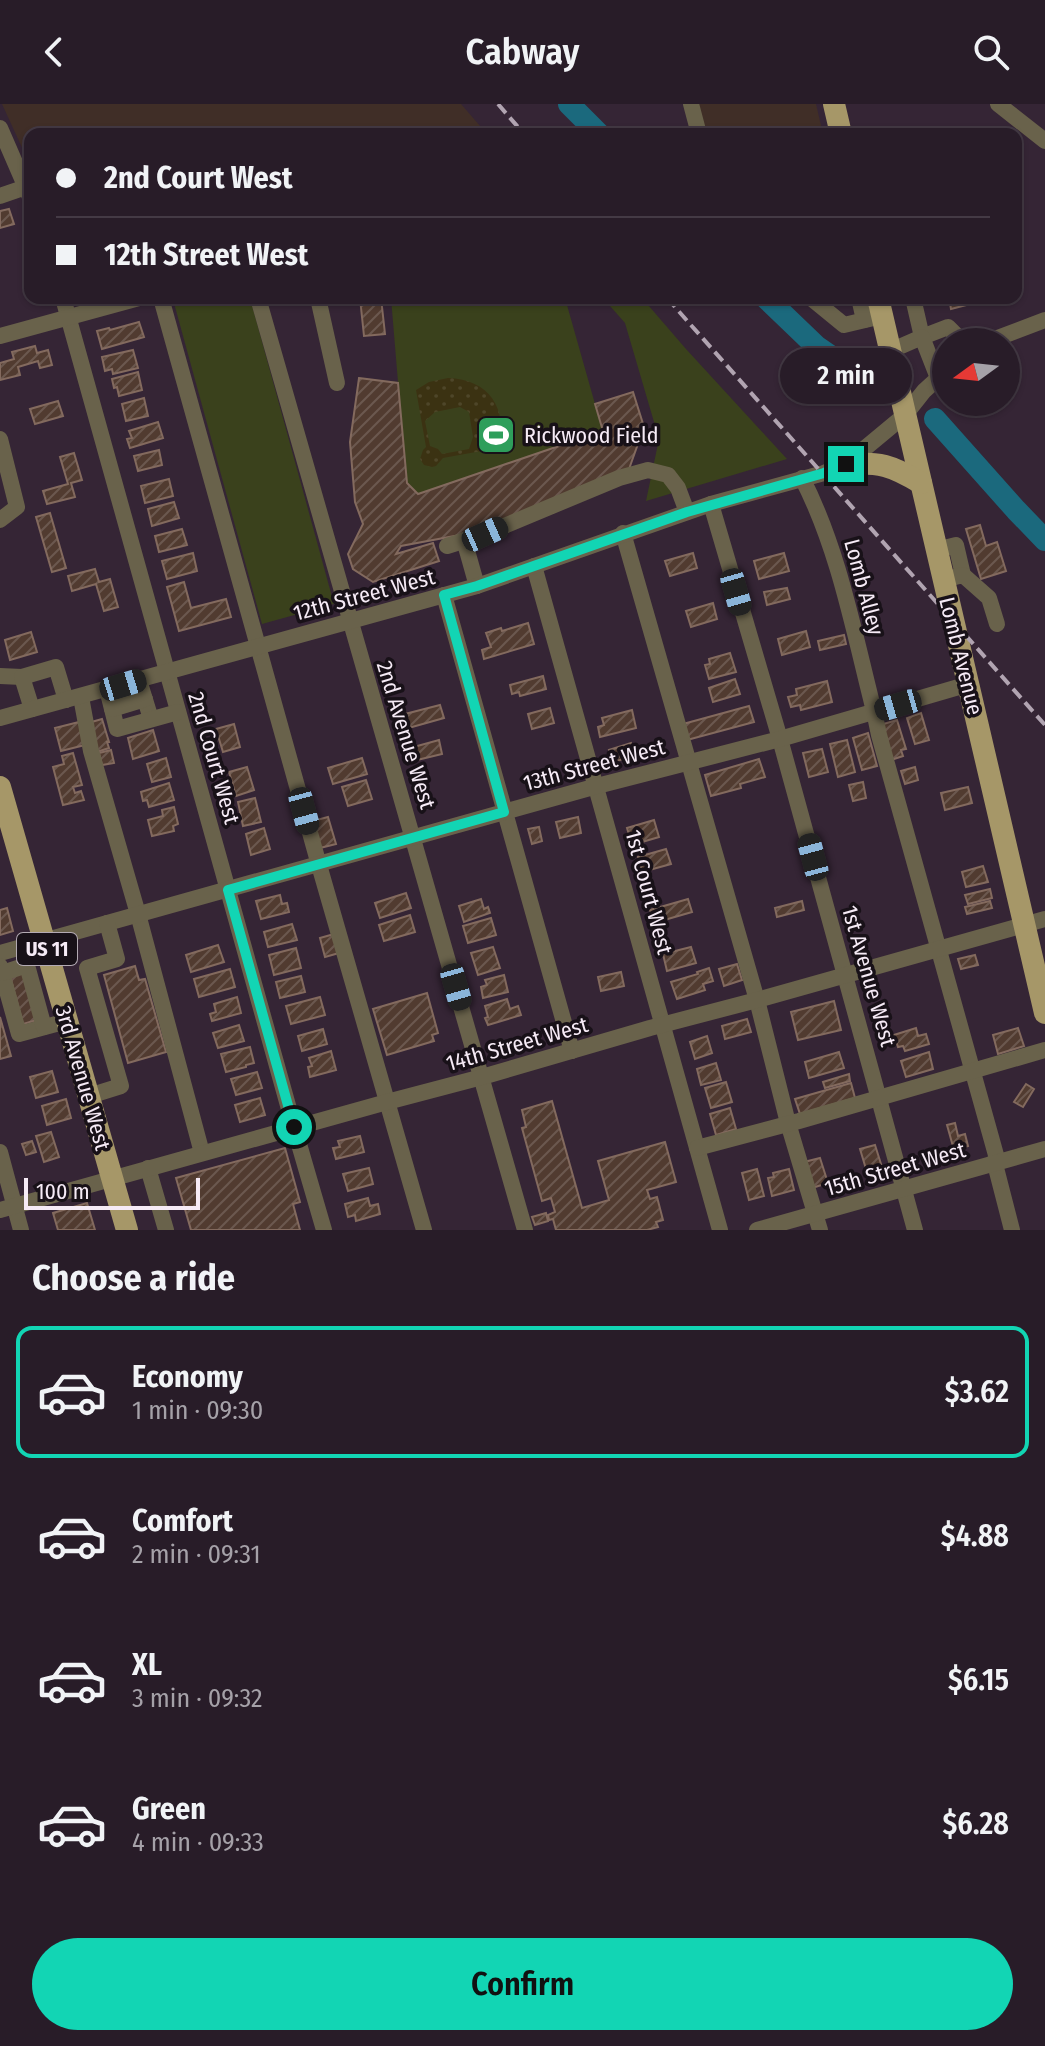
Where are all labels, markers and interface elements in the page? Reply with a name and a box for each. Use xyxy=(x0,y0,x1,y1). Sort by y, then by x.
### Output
icon: back xyxy=(32,30,76,74)
text: Cabway xyxy=(466,30,579,74)
icon: search xyxy=(969,30,1013,74)
text: 2nd Court West xyxy=(104,160,292,196)
text: 12th Street West xyxy=(104,237,308,273)
north arrow xyxy=(932,328,1020,416)
map controls xyxy=(932,328,1020,416)
callout: 2 min xyxy=(780,348,912,404)
text: 2 min xyxy=(817,360,875,391)
sports icon: Rickwood Field xyxy=(475,414,517,456)
place label: Rickwood Field xyxy=(524,422,659,449)
route end xyxy=(828,446,864,482)
car xyxy=(458,513,512,555)
street label: Lomb Alley xyxy=(838,536,890,638)
street label: 12th Street West xyxy=(290,563,438,627)
car xyxy=(718,566,754,618)
street label: Lomb Avenue xyxy=(933,594,989,718)
street label: 2nd Avenue West xyxy=(371,658,442,813)
car xyxy=(97,667,149,703)
car xyxy=(872,687,924,723)
street label: 2nd Court West xyxy=(182,689,246,828)
street label: 13th Street West xyxy=(520,733,669,797)
car xyxy=(286,785,322,837)
street label: 1st Court West xyxy=(619,827,679,958)
car xyxy=(795,831,831,883)
street label: 1st Avenue West xyxy=(836,902,902,1050)
road number: US 11 xyxy=(17,933,77,965)
car xyxy=(438,961,474,1013)
street label: 3rd Avenue West xyxy=(49,1003,117,1154)
street label: 14th Street West xyxy=(443,1011,592,1077)
route start xyxy=(276,1109,312,1145)
street label: 15th Street West xyxy=(821,1136,969,1202)
scale bar xyxy=(24,1174,200,1210)
text: 100 m xyxy=(36,1178,90,1205)
text: Choose a ride xyxy=(32,1256,235,1300)
icon: car xyxy=(36,1356,108,1428)
text: Economy xyxy=(132,1359,243,1395)
text: $3.62 xyxy=(945,1374,1009,1410)
text: 1 min · 09:30 xyxy=(132,1395,263,1426)
icon: car xyxy=(36,1500,108,1572)
text: Comfort xyxy=(132,1503,233,1539)
text: $4.88 xyxy=(941,1518,1009,1554)
text: 2 min · 09:31 xyxy=(132,1539,261,1570)
icon: car xyxy=(36,1644,108,1716)
text: XL xyxy=(132,1647,162,1683)
text: $6.15 xyxy=(948,1662,1009,1698)
text: 3 min · 09:32 xyxy=(132,1683,263,1714)
icon: car xyxy=(36,1788,108,1860)
text: Green xyxy=(132,1791,206,1827)
text: $6.28 xyxy=(942,1806,1009,1842)
text: 4 min · 09:33 xyxy=(132,1827,264,1858)
button: Confirm xyxy=(32,1938,1013,2030)

